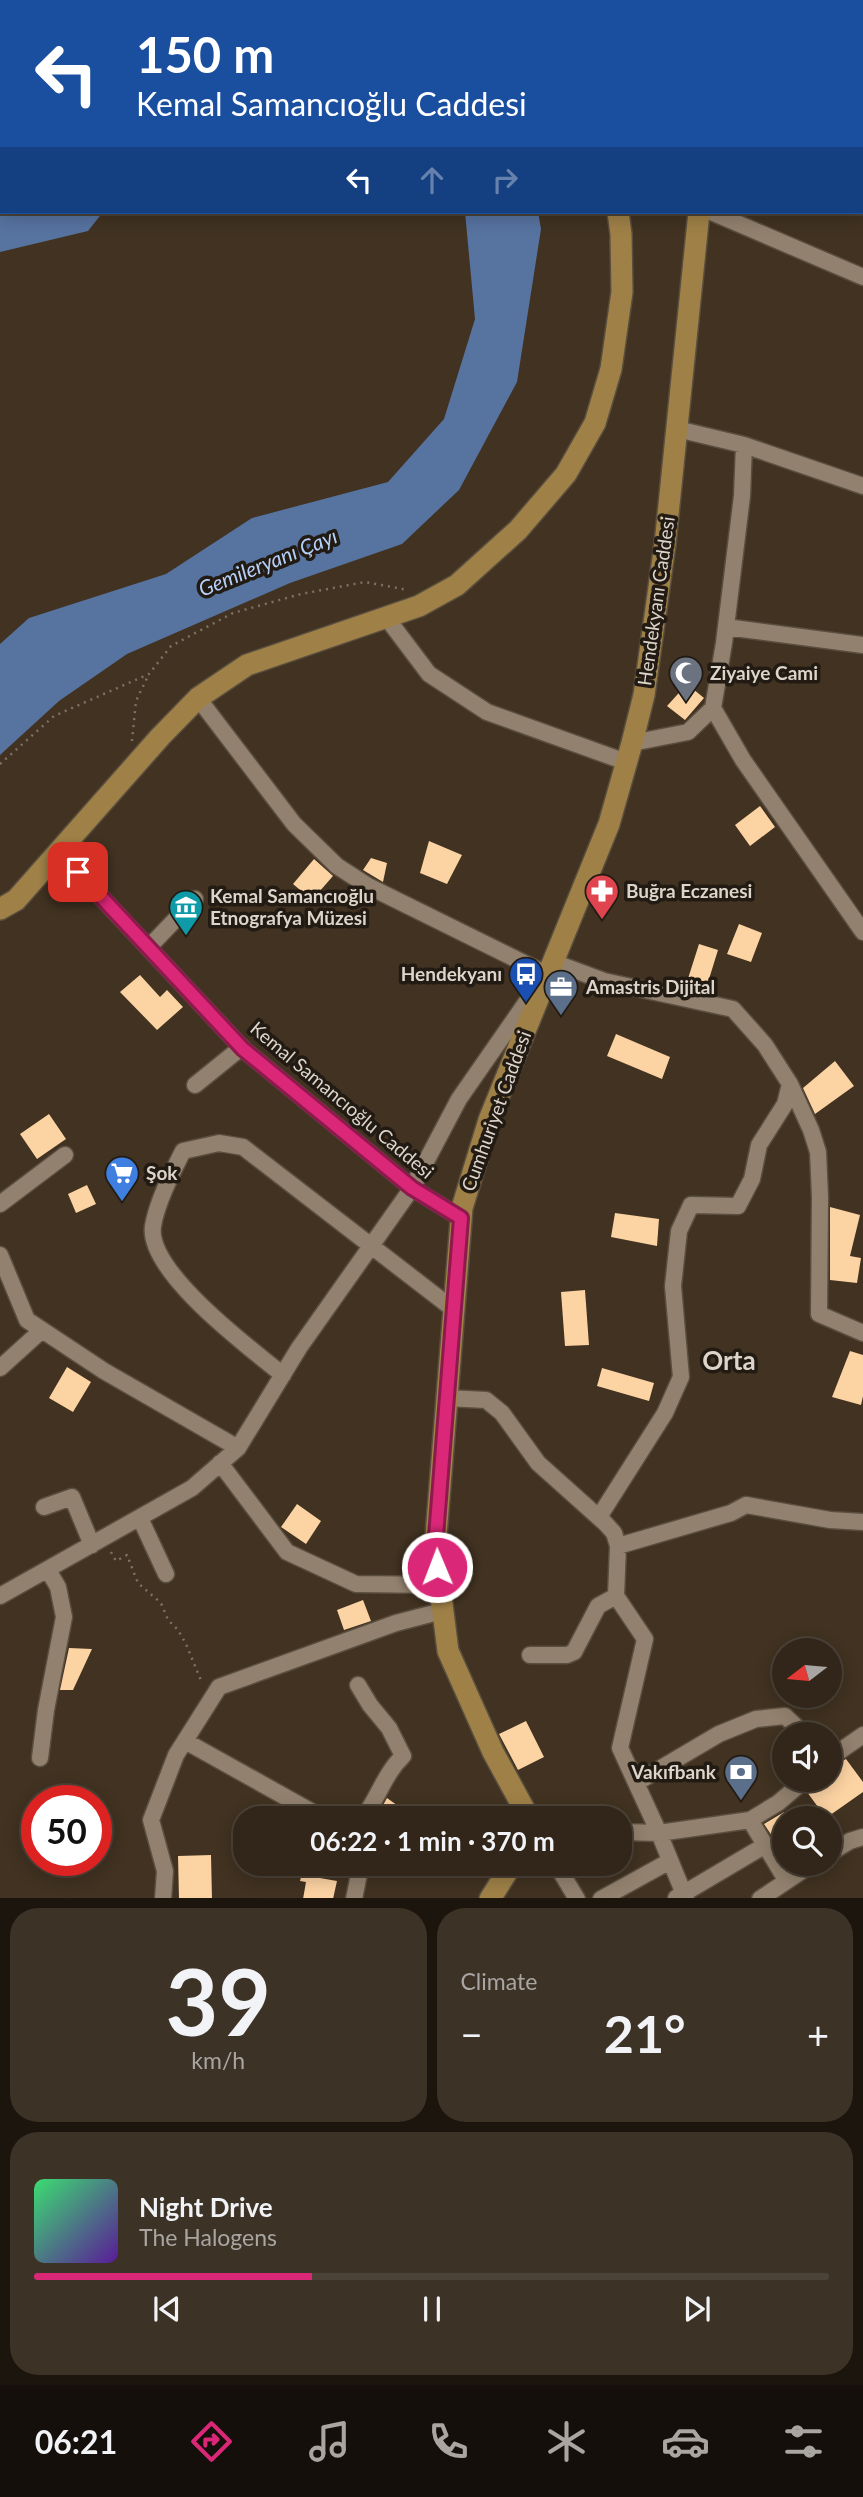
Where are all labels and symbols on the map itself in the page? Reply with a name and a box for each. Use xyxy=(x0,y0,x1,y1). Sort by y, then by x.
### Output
street label: Hendekyanı Caddesi xyxy=(632,515,679,687)
water label: Gemileryanı Çayı xyxy=(194,522,340,601)
mosque icon: Ziyaiye Cami xyxy=(667,654,705,703)
place label: Ziyaiye Cami xyxy=(710,661,818,684)
pin xyxy=(48,842,108,902)
pharmacy icon: Buğra Eczanesi xyxy=(583,872,621,921)
place label: Buğra Eczanesi xyxy=(626,879,752,902)
place label: Kemal Samancıoğlu Etnografya Müzesi xyxy=(210,884,374,929)
museum icon: Kemal Samancıoğlu Etnografya Müzesi xyxy=(167,888,205,937)
bus stop icon: Hendekyanı xyxy=(507,955,545,1004)
place label: Hendekyanı xyxy=(401,962,502,985)
office icon: Amastris Dijital xyxy=(542,968,580,1017)
place label: Amastris Dijital xyxy=(585,975,715,998)
street label: Kemal Samancıoğlu Caddesi xyxy=(246,1016,439,1183)
street label: Cumhuriyet Caddesi xyxy=(456,1028,535,1194)
supermarket icon: Şok xyxy=(103,1154,141,1203)
place label: Şok xyxy=(146,1161,178,1184)
district label: Orta xyxy=(702,1344,756,1376)
position arrow xyxy=(400,1530,474,1604)
north arrow xyxy=(772,1638,842,1708)
bank icon: Vakıfbank xyxy=(722,1753,760,1802)
place label: Vakıfbank xyxy=(630,1760,717,1783)
speed limit sign: 50 xyxy=(21,1785,112,1876)

